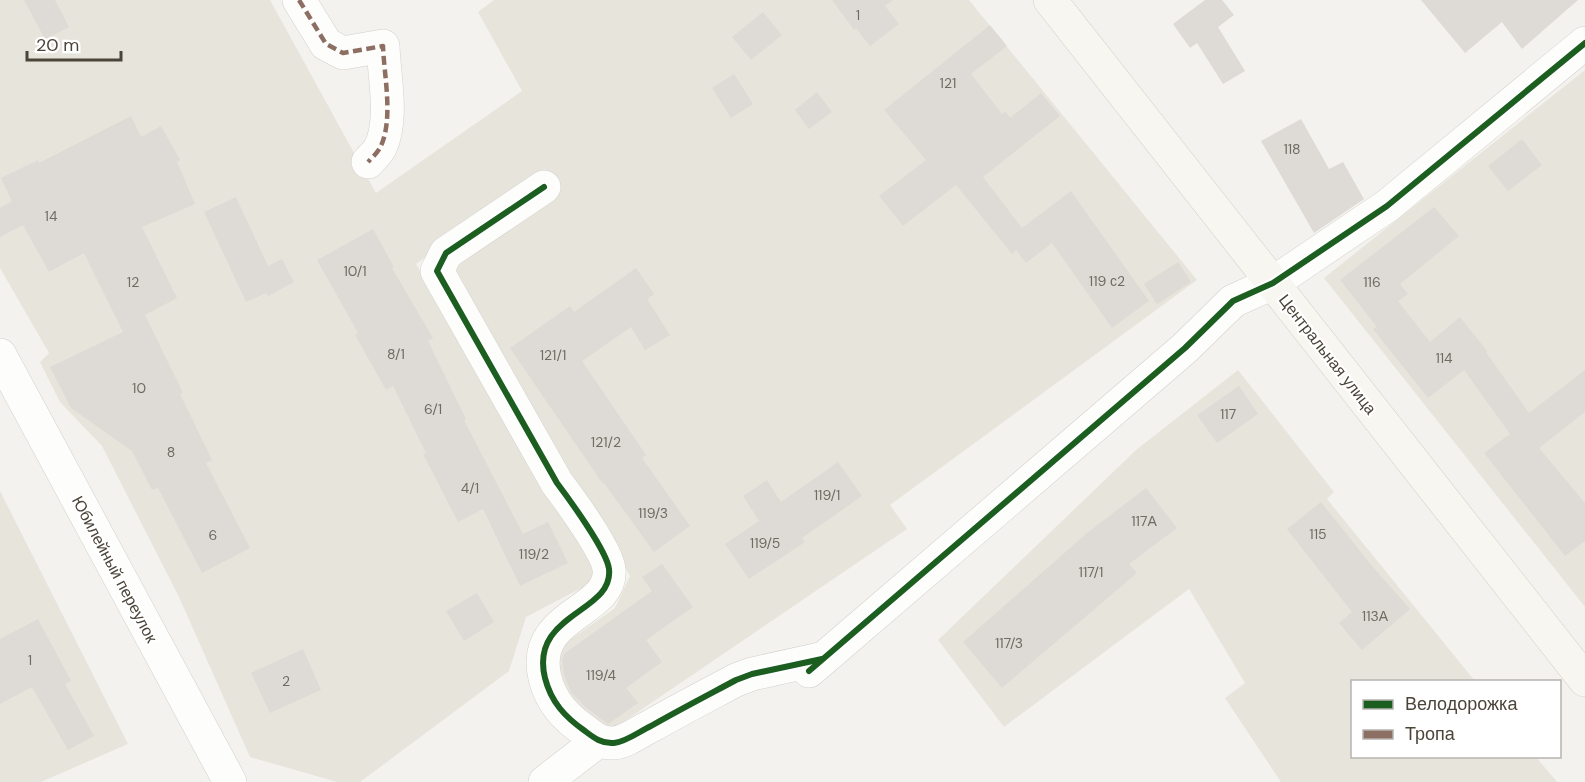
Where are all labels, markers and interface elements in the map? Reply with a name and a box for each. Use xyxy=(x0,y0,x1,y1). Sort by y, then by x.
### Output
house number: 1 xyxy=(856,6,860,24)
scale bar xyxy=(27,24,122,62)
text: 20 m xyxy=(36,33,79,57)
house number: 121 xyxy=(940,74,956,92)
house number: 118 xyxy=(1283,140,1301,158)
house number: 14 xyxy=(45,207,58,225)
house number: 10/1 xyxy=(343,262,367,280)
house number: 119 с2 xyxy=(1089,272,1125,290)
house number: 12 xyxy=(127,273,139,291)
house number: 116 xyxy=(1363,273,1381,291)
street label: Центральная улица xyxy=(1274,290,1381,419)
house number: 8/1 xyxy=(387,345,405,363)
house number: 121/1 xyxy=(540,346,566,364)
house number: 114 xyxy=(1435,349,1453,367)
house number: 10 xyxy=(132,379,146,397)
house number: 6/1 xyxy=(424,400,442,418)
house number: 117 xyxy=(1220,405,1236,423)
house number: 121/2 xyxy=(591,433,621,451)
house number: 8 xyxy=(167,443,175,461)
house number: 4/1 xyxy=(461,479,479,497)
house number: 119/1 xyxy=(814,486,840,504)
street label: Юбилейный переулок xyxy=(67,492,163,647)
house number: 119/3 xyxy=(638,504,668,522)
house number: 117А xyxy=(1131,512,1157,530)
house number: 115 xyxy=(1309,525,1327,543)
house number: 6 xyxy=(209,526,217,544)
house number: 119/5 xyxy=(750,534,780,552)
house number: 119/2 xyxy=(519,545,549,563)
house number: 117/1 xyxy=(1079,563,1103,581)
house number: 113А xyxy=(1362,607,1389,625)
house number: 117/3 xyxy=(995,634,1023,652)
house number: 1 xyxy=(28,651,32,669)
house number: 119/4 xyxy=(586,666,616,684)
house number: 2 xyxy=(282,672,290,690)
legend xyxy=(1351,680,1561,758)
text: Велодорожка xyxy=(1405,692,1518,716)
text: Тропа xyxy=(1405,722,1456,746)

